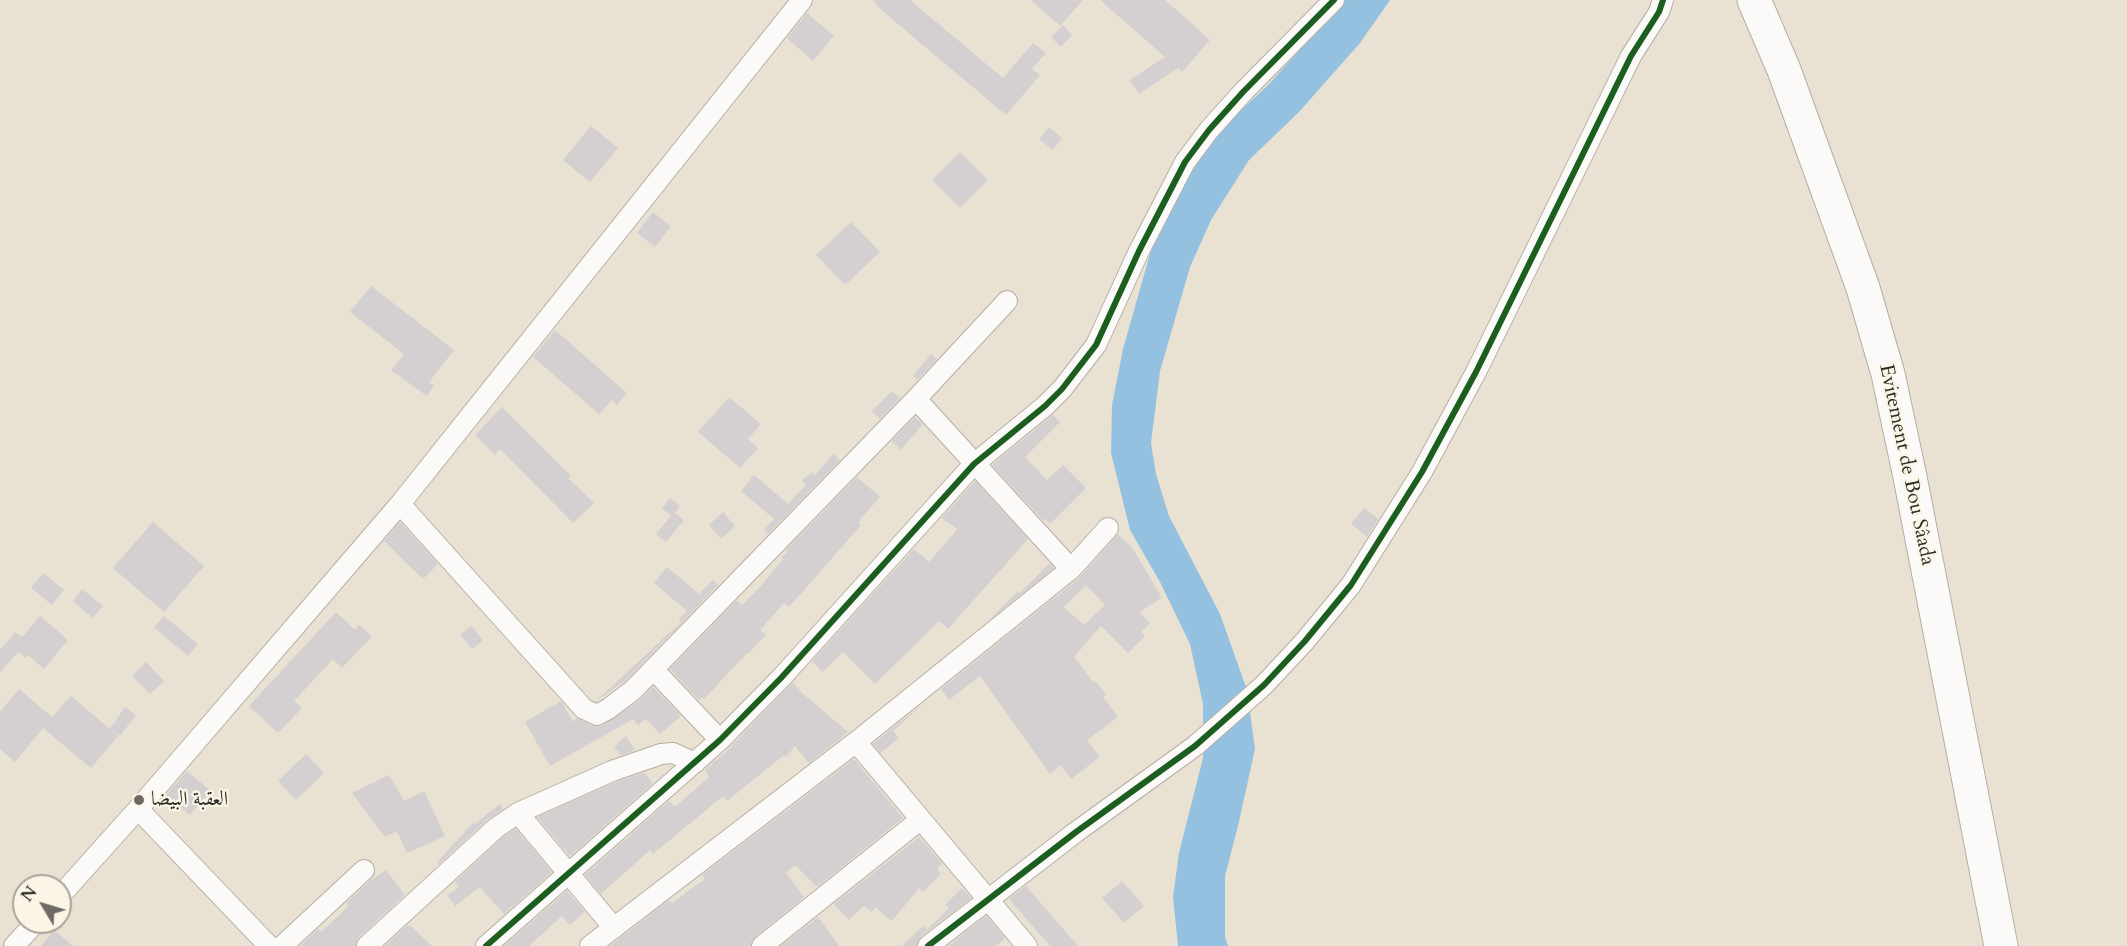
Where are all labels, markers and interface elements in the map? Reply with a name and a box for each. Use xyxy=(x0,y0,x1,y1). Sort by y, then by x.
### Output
street label: Evitement de Bou Sâada xyxy=(1873,362,1939,568)
place label: العقبة البيضا xyxy=(151,788,228,812)
marker: العقبة البيضا xyxy=(132,793,146,807)
north arrow xyxy=(12,874,72,934)
text: N xyxy=(16,882,42,906)

